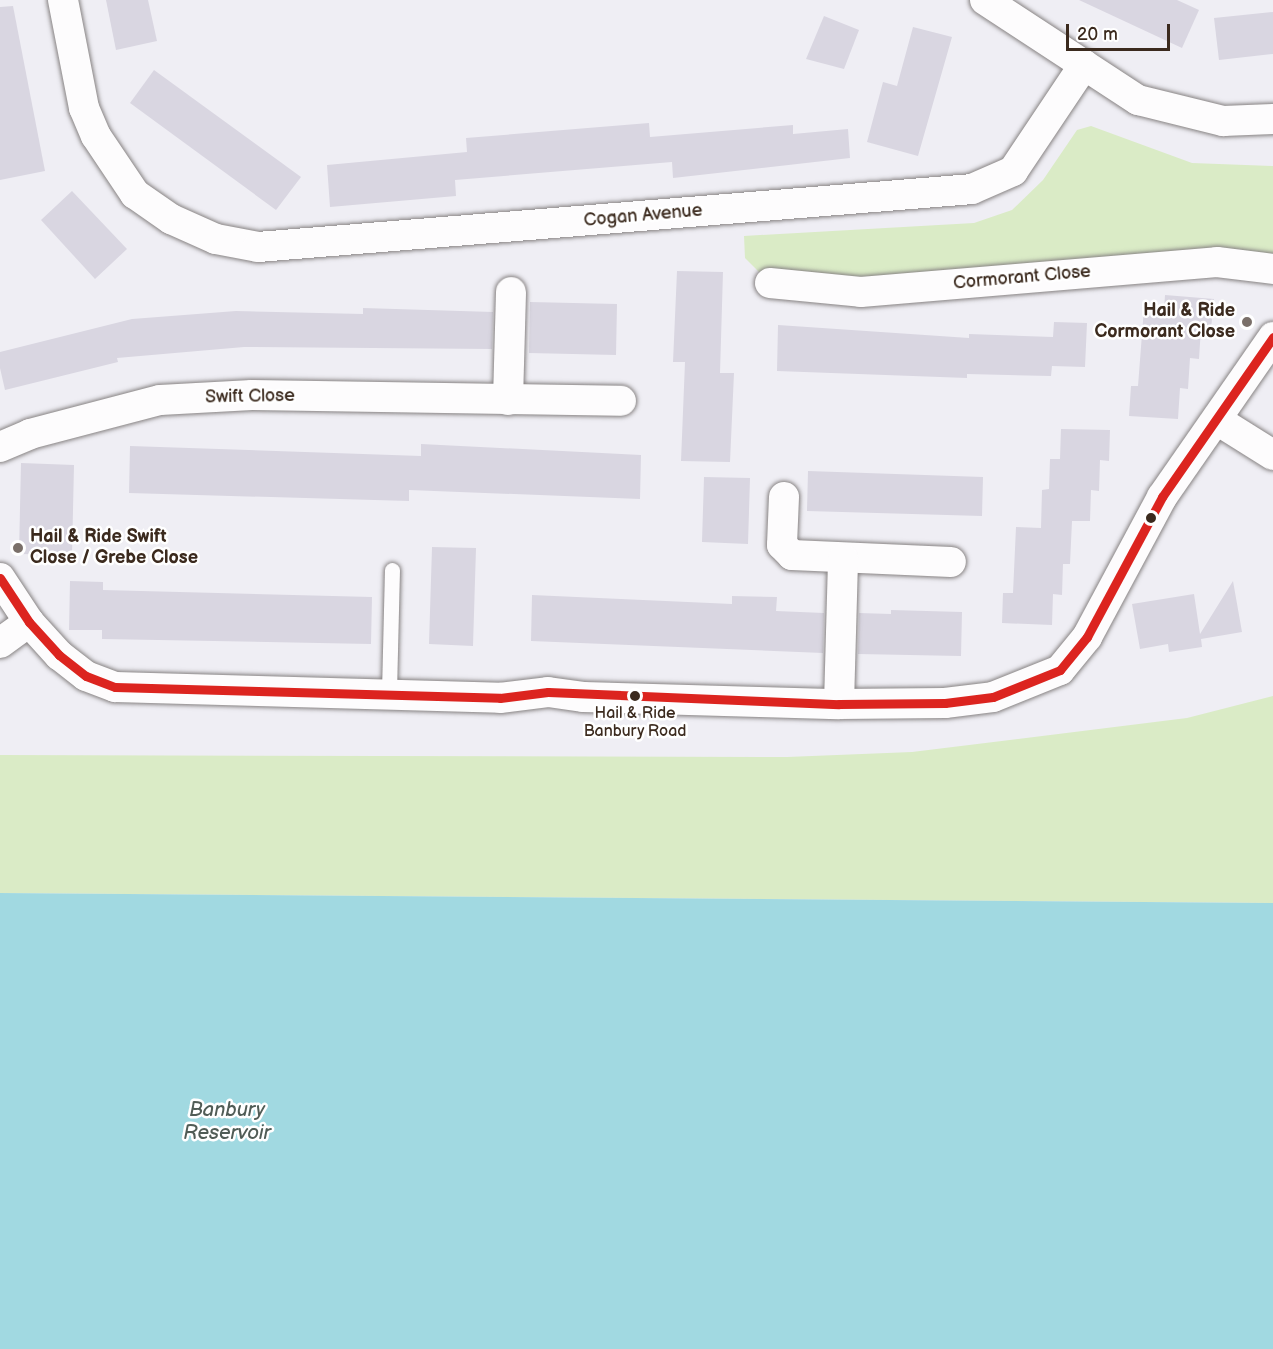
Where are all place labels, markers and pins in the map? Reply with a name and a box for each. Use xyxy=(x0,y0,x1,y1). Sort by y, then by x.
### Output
place label: Hail & Ride Cormorant Close xyxy=(1094,301,1235,344)
marker: Hail & Ride Cormorant Close xyxy=(1240,315,1254,329)
unlabelled marker xyxy=(1145,512,1157,524)
place label: Hail & Ride Swift Close / Grebe Close xyxy=(30,527,198,570)
marker: Hail & Ride Swift Close / Grebe Close xyxy=(11,541,25,555)
marker: Hail & Ride Banbury Road xyxy=(629,690,641,702)
place label: Hail & Ride Banbury Road xyxy=(583,704,687,742)

